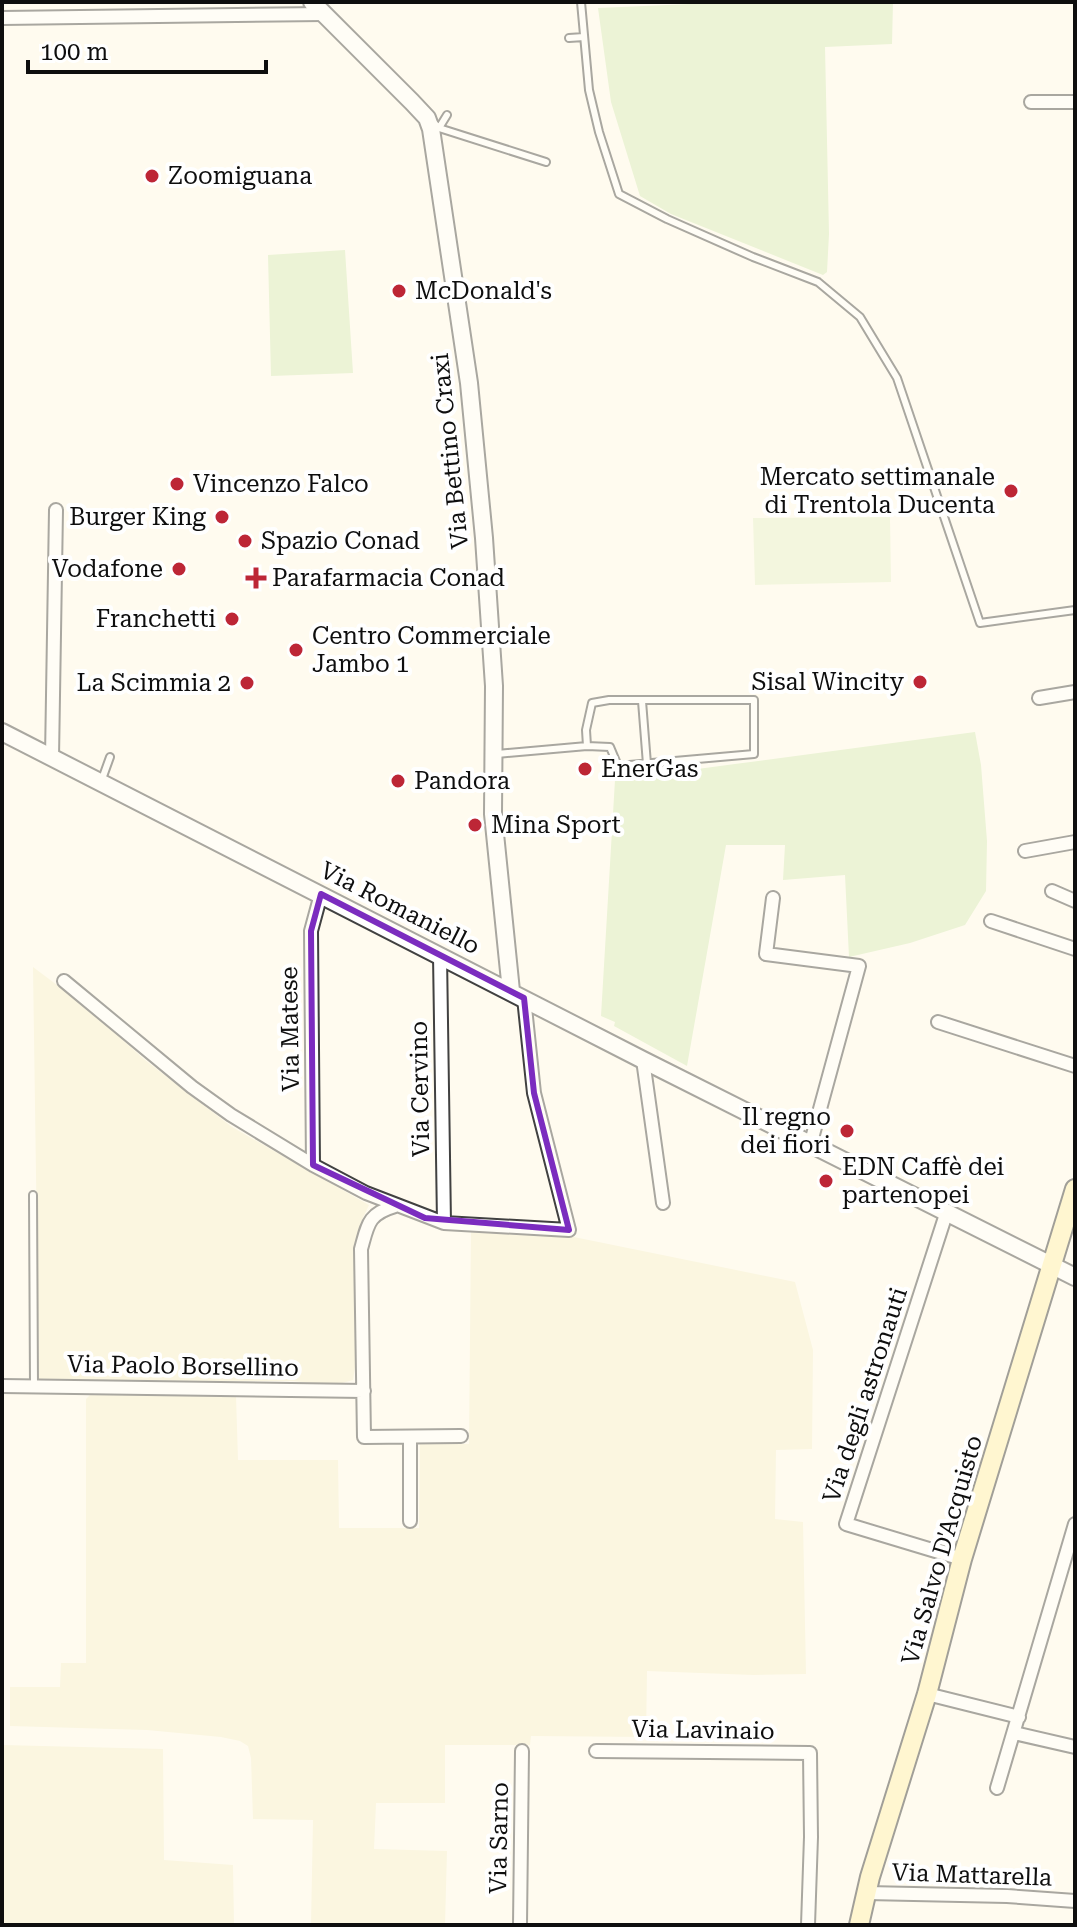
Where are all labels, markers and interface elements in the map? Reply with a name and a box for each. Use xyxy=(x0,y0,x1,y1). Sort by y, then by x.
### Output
scale bar xyxy=(28,24,266,74)
text: 100 m xyxy=(40,38,108,66)
place label: Zoomiguana xyxy=(168,162,312,190)
marker: Zoomiguana xyxy=(143,167,161,185)
place label: McDonald's xyxy=(415,277,552,305)
marker: McDonald's xyxy=(390,282,408,300)
street label: Via Bettino Craxi xyxy=(426,351,474,550)
place label: Mercato settimanale di Trentola Ducenta xyxy=(760,463,995,519)
place label: Vincenzo Falco xyxy=(193,470,369,498)
marker: Vincenzo Falco xyxy=(168,475,186,493)
marker: Mercato settimanale di Trentola Ducenta xyxy=(1002,482,1020,500)
place label: Burger King xyxy=(69,503,206,531)
marker: Burger King xyxy=(213,508,231,526)
place label: Spazio Conad xyxy=(261,527,420,555)
marker: Spazio Conad xyxy=(236,532,254,550)
place label: Vodafone xyxy=(52,555,163,583)
marker: Vodafone xyxy=(170,560,188,578)
place label: Parafarmacia Conad xyxy=(272,564,505,592)
marker: Parafarmacia Conad xyxy=(247,569,265,587)
place label: Franchetti xyxy=(96,605,216,633)
marker: Franchetti xyxy=(223,610,241,628)
place label: Centro Commerciale Jambo 1 xyxy=(312,622,551,678)
marker: Centro Commerciale Jambo 1 xyxy=(287,641,305,659)
place label: Sisal Wincity xyxy=(752,668,905,696)
place label: La Scimmia 2 xyxy=(76,669,231,697)
marker: Sisal Wincity xyxy=(911,673,929,691)
marker: La Scimmia 2 xyxy=(238,674,256,692)
place label: EnerGas xyxy=(601,755,698,783)
marker: EnerGas xyxy=(576,760,594,778)
place label: Pandora xyxy=(414,767,510,795)
marker: Pandora xyxy=(389,772,407,790)
place label: Mina Sport xyxy=(491,811,621,839)
marker: Mina Sport xyxy=(466,816,484,834)
street label: Via Romaniello xyxy=(316,856,484,960)
street label: Via Matese xyxy=(275,966,305,1092)
street label: Via Cervino xyxy=(405,1021,435,1157)
place label: Il regno dei fiori xyxy=(740,1103,831,1159)
marker: Il regno dei fiori xyxy=(838,1122,856,1140)
place label: EDN Caffè dei partenopei xyxy=(842,1153,1005,1209)
marker: EDN Caffè dei partenopei xyxy=(817,1172,835,1190)
street label: Via degli astronauti xyxy=(817,1284,913,1506)
street label: Via Paolo Borsellino xyxy=(67,1350,299,1382)
street label: Via Salvo D'Acquisto xyxy=(896,1432,988,1668)
street label: Via Lavinaio xyxy=(631,1715,775,1745)
street label: Via Sarno xyxy=(484,1782,514,1894)
street label: Via Mattarella xyxy=(891,1858,1053,1892)

